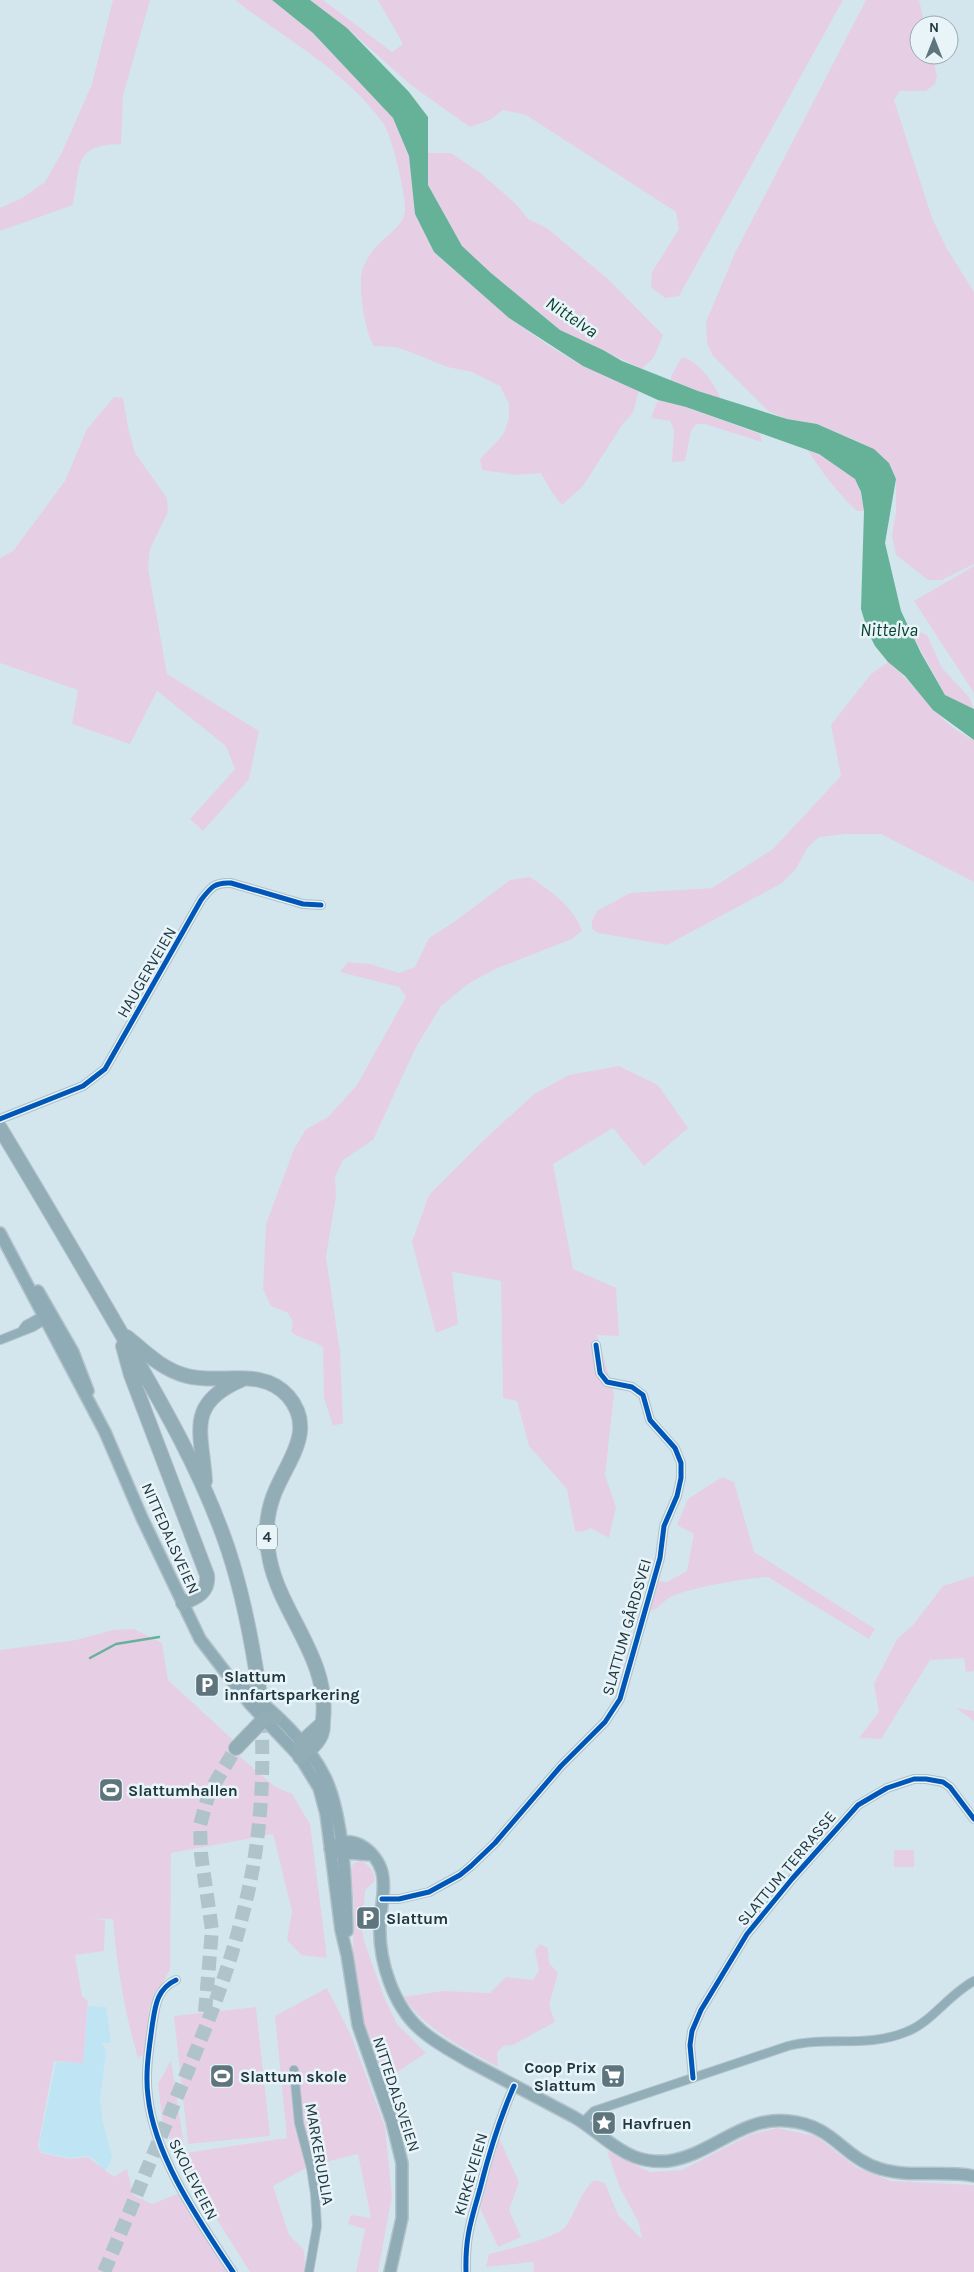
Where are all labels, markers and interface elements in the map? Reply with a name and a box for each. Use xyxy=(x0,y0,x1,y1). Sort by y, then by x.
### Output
north arrow xyxy=(909,15,959,65)
text: N xyxy=(929,19,939,36)
water label: Nittelva xyxy=(542,292,602,342)
water label: Nittelva xyxy=(860,619,918,641)
street label: HAUGERVEIEN xyxy=(113,923,180,1021)
street label: NITTEDALSVEIEN xyxy=(138,1480,204,1597)
road number: 4 xyxy=(257,1524,277,1550)
street label: SLATTUM GÅRDSVEI xyxy=(598,1557,655,1698)
place label: Slattum innfartsparkering xyxy=(224,1667,360,1704)
parking icon: Slattum innfartsparkering xyxy=(194,1672,220,1698)
sports icon: Slattumhallen xyxy=(98,1777,124,1803)
place label: Slattumhallen xyxy=(128,1781,238,1800)
street label: SLATTUM TERRASSE xyxy=(733,1807,840,1929)
parking icon: Slattum xyxy=(355,1905,381,1931)
place label: Slattum xyxy=(386,1909,448,1928)
street label: NITTEDALSVEIEN xyxy=(369,2034,424,2154)
place label: Coop Prix Slattum xyxy=(524,2058,596,2095)
sports icon: Slattum skole xyxy=(209,2063,235,2089)
supermarket icon: Coop Prix Slattum xyxy=(600,2063,626,2089)
place label: Slattum skole xyxy=(240,2067,347,2086)
street label: MARKERUDLIA xyxy=(301,2102,338,2207)
place icon: Havfruen xyxy=(591,2110,617,2136)
place label: Havfruen xyxy=(622,2114,692,2133)
street label: KIRKEVEIEN xyxy=(450,2131,491,2218)
street label: SKOLEVEIEN xyxy=(165,2135,222,2223)

